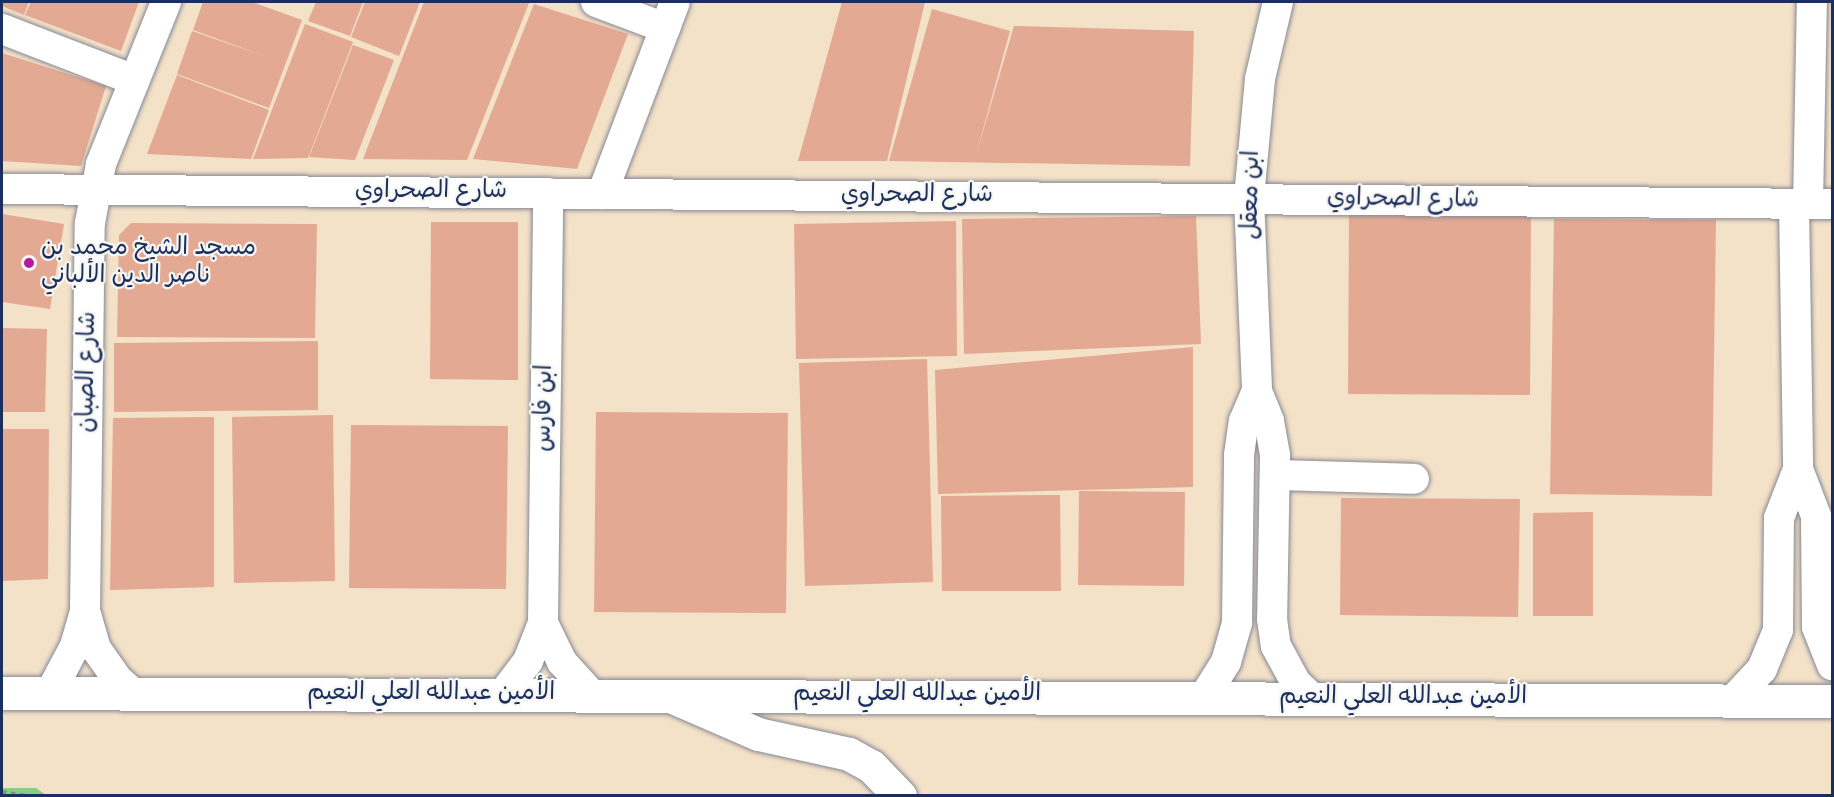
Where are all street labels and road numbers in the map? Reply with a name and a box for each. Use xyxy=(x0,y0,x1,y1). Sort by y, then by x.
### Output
street label: ابن معقل xyxy=(1237,150,1267,240)
street label: شارع الصحراوي xyxy=(355,178,507,206)
street label: شارع الصحراوي xyxy=(841,182,993,210)
street label: شارع الصحراوي xyxy=(1327,184,1479,216)
street label: شارع الصبان xyxy=(73,311,103,433)
street label: ابن فارس xyxy=(530,364,560,452)
street label: الأمين عبدالله العلي النعيم xyxy=(307,680,555,708)
street label: الأمين عبدالله العلي النعيم xyxy=(793,681,1041,709)
street label: الأمين عبدالله العلي النعيم xyxy=(1279,684,1527,712)

